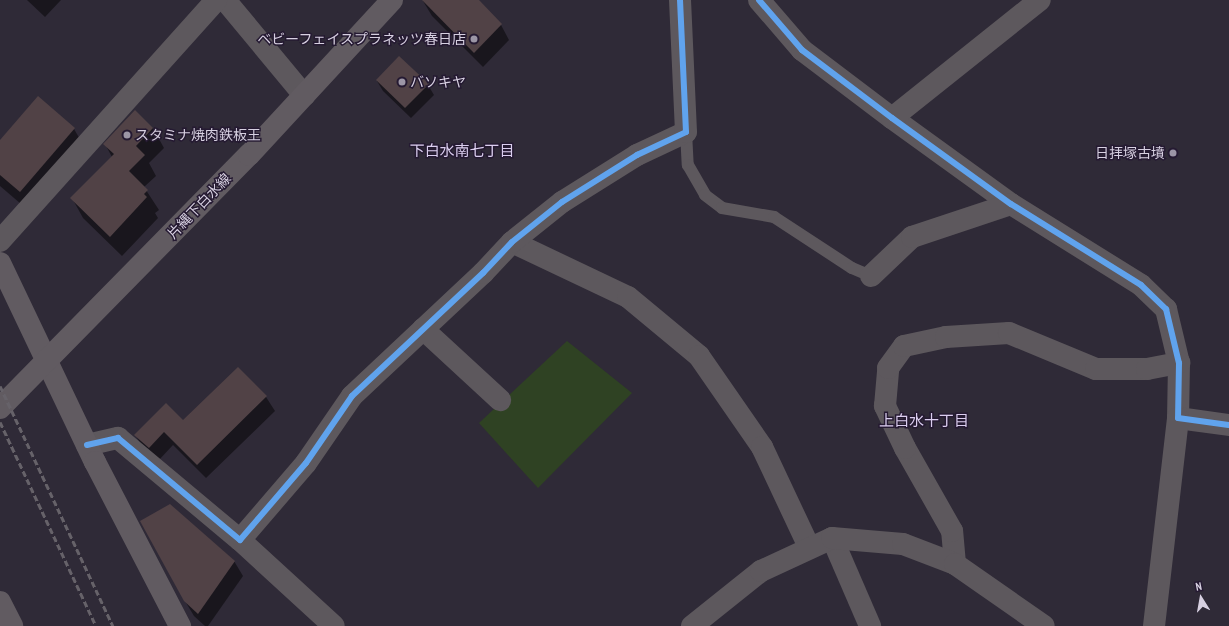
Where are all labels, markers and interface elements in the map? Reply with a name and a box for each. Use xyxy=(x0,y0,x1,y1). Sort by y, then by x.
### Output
place label: ベビーフェイスプラネッツ春日店 xyxy=(256,31,466,47)
marker: ベビーフェイスプラネッツ春日店 xyxy=(469,34,479,44)
place label: バソキヤ xyxy=(410,74,466,90)
marker: バソキヤ xyxy=(397,77,407,87)
place label: スタミナ焼肉鉄板王 xyxy=(135,127,261,143)
marker: スタミナ焼肉鉄板王 xyxy=(122,130,132,140)
district label: 下白水南七丁目 xyxy=(410,142,514,160)
place label: 日拝塚古墳 xyxy=(1095,145,1165,161)
marker: 日拝塚古墳 xyxy=(1168,148,1178,158)
street label: 片縄下白水線 xyxy=(164,170,234,242)
district label: 上白水十丁目 xyxy=(879,412,969,430)
north arrow xyxy=(1181,578,1221,618)
text: N xyxy=(1194,579,1203,594)

